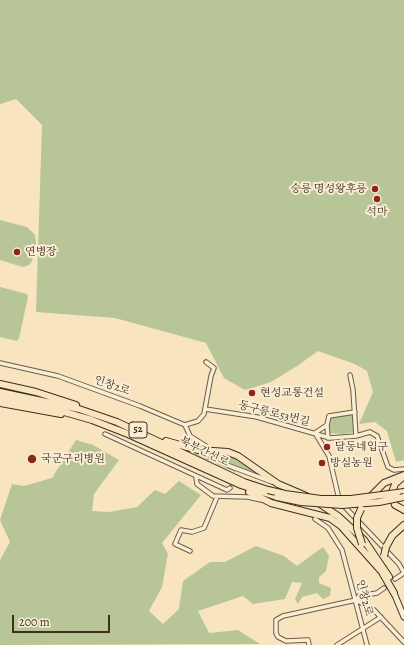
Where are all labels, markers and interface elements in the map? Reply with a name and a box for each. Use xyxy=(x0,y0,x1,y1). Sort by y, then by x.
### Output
place label: 숭릉 명성왕후릉 xyxy=(290,182,367,196)
marker: 숭릉 명성왕후릉 xyxy=(370,184,380,194)
marker: 석마 xyxy=(372,194,382,204)
place label: 석마 xyxy=(366,205,388,219)
place label: 연병장 xyxy=(25,245,57,259)
marker: 연병장 xyxy=(12,247,22,257)
street label: 인창2로 xyxy=(92,374,132,398)
place label: 현성교통건설 xyxy=(260,386,324,400)
marker: 현성교통건설 xyxy=(247,388,257,398)
street label: 동구릉로53번길 xyxy=(237,399,311,429)
road number: 52 xyxy=(129,422,147,438)
street label: 북부간선로 xyxy=(177,434,231,470)
place label: 달동네입구 xyxy=(335,440,388,454)
marker: 달동네입구 xyxy=(322,442,332,452)
place label: 국군구리병원 xyxy=(41,452,105,466)
marker: 국군구리병원 xyxy=(26,453,38,465)
place label: 방실농원 xyxy=(330,456,373,470)
marker: 방실농원 xyxy=(317,458,327,468)
street label: 인창2로 xyxy=(353,578,375,618)
scale bar xyxy=(14,607,112,633)
text: 200 m xyxy=(19,614,50,630)

